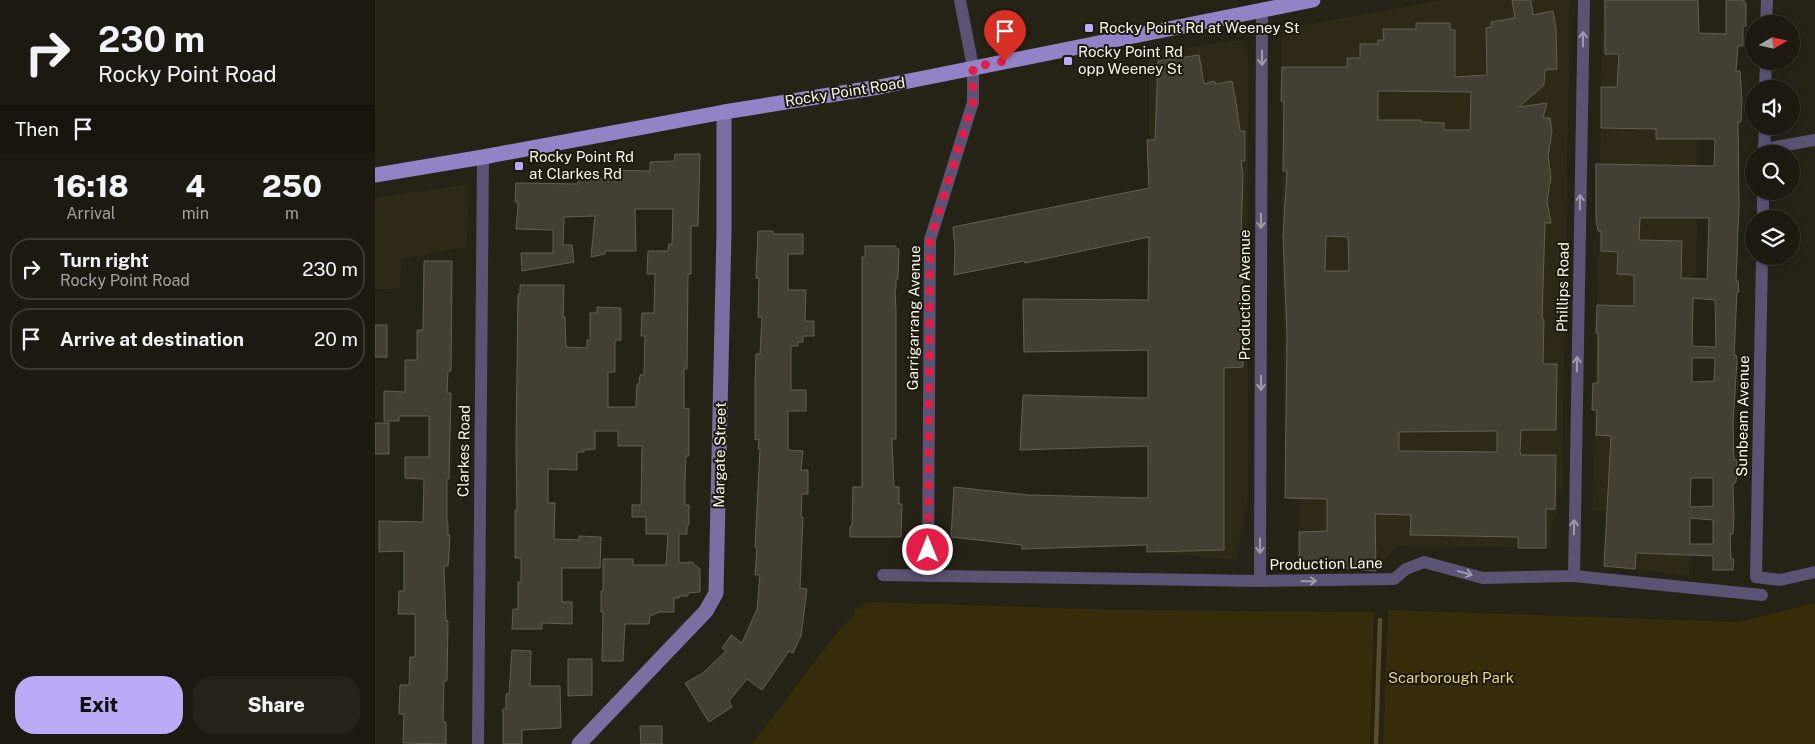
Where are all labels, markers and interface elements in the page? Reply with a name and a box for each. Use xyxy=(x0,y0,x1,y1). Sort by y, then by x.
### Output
pin xyxy=(984,10,1026,61)
north arrow xyxy=(1745,15,1800,70)
map controls xyxy=(1745,15,1800,265)
icon: arrive xyxy=(991,17,1019,45)
text: 230 m xyxy=(98,19,205,60)
place label: Rocky Point Rd at Weeney St xyxy=(1099,19,1300,36)
icon: right xyxy=(15,20,80,85)
marker: Rocky Point Rd at Weeney St xyxy=(1083,22,1095,34)
one-way arrow xyxy=(1579,32,1588,48)
place label: Rocky Point Rd opp Weeney St xyxy=(1078,43,1183,77)
one-way arrow xyxy=(1257,50,1267,66)
marker: Rocky Point Rd opp Weeney St xyxy=(1062,55,1074,67)
text: Rocky Point Road xyxy=(98,61,277,87)
street label: Rocky Point Road xyxy=(783,74,906,109)
button: sound xyxy=(1745,80,1800,135)
icon: arrive xyxy=(69,115,97,143)
text: Then xyxy=(15,118,59,140)
button: search xyxy=(1745,145,1800,200)
place label: Rocky Point Rd at Clarkes Rd xyxy=(529,148,634,182)
marker: Rocky Point Rd at Clarkes Rd xyxy=(513,160,525,172)
text: 16:18 xyxy=(53,168,129,204)
text: 4 xyxy=(185,168,205,204)
text: 250 xyxy=(262,168,322,204)
one-way arrow xyxy=(1576,194,1585,210)
text: Arrival xyxy=(66,204,116,223)
text: min xyxy=(182,204,209,223)
text: m xyxy=(285,204,299,223)
button: layers xyxy=(1745,210,1800,265)
one-way arrow xyxy=(1257,213,1266,229)
street label: Production Avenue xyxy=(1236,229,1253,361)
street label: Phillips Road xyxy=(1553,242,1572,332)
street label: Garrigarrang Avenue xyxy=(904,245,923,391)
text: Turn right xyxy=(60,249,149,271)
icon: right xyxy=(17,255,45,283)
text: 230 m xyxy=(302,258,358,280)
text: Rocky Point Road xyxy=(60,271,190,290)
icon: arrive xyxy=(17,325,45,353)
text: Arrive at destination xyxy=(60,328,244,350)
text: 20 m xyxy=(314,328,358,350)
street label: Sunbeam Avenue xyxy=(1733,355,1752,477)
one-way arrow xyxy=(1573,357,1582,373)
one-way arrow xyxy=(1256,375,1266,391)
street label: Margate Street xyxy=(710,402,729,508)
street label: Clarkes Road xyxy=(454,405,473,497)
one-way arrow xyxy=(1570,519,1579,535)
position arrow xyxy=(901,523,953,575)
one-way arrow xyxy=(1255,538,1265,554)
street label: Production Lane xyxy=(1269,554,1383,573)
one-way arrow xyxy=(1456,569,1472,578)
one-way arrow xyxy=(1301,576,1317,585)
park label: Scarborough Park xyxy=(1388,669,1514,686)
button: Exit xyxy=(15,676,183,734)
button: Share xyxy=(193,676,360,734)

